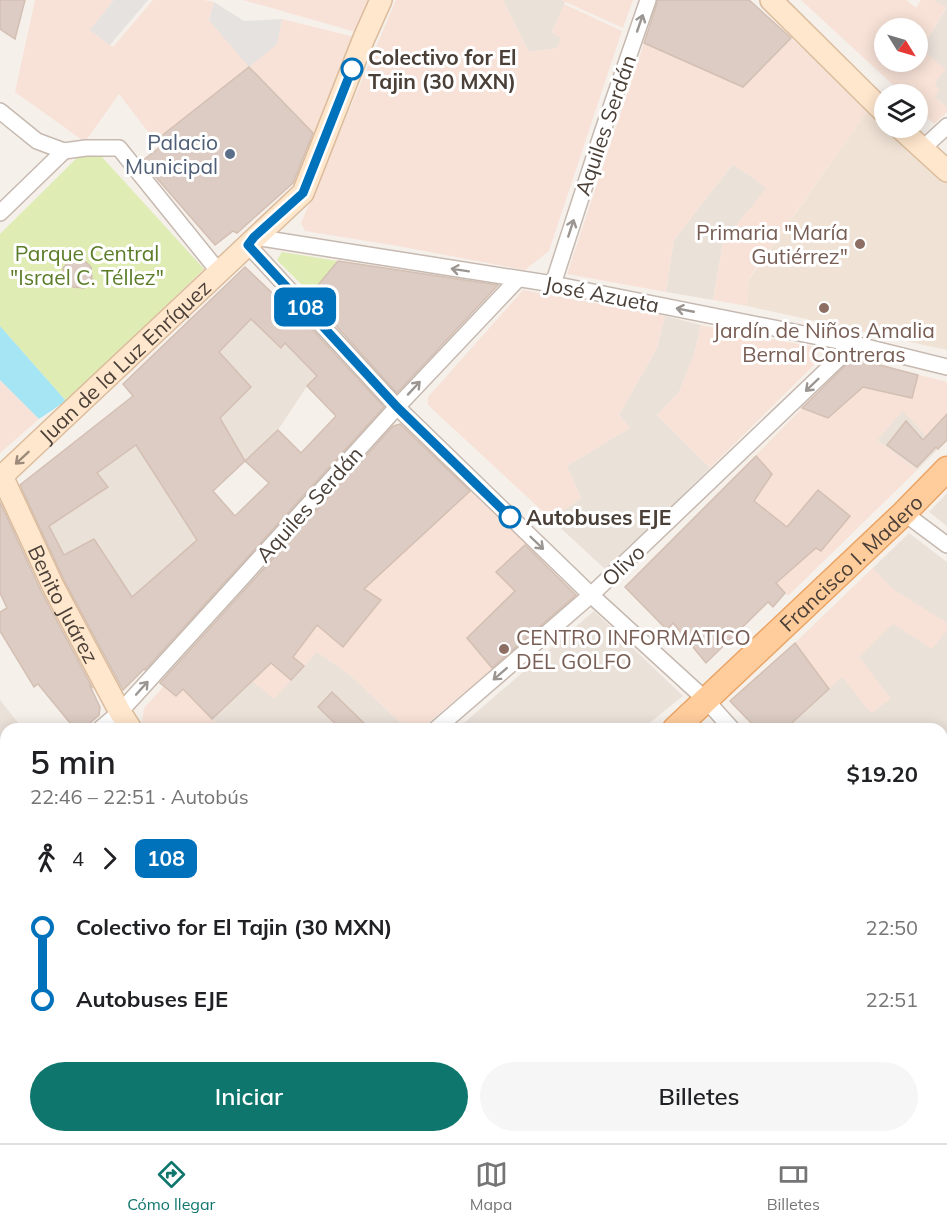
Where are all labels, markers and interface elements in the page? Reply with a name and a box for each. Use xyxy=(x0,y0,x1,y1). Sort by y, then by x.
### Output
one-way arrow xyxy=(635,14,646,33)
north arrow xyxy=(874,18,928,72)
map controls xyxy=(874,18,928,138)
place label: Colectivo for El Tajin (30 MXN) xyxy=(368,44,516,94)
street label: Aquiles Serdán xyxy=(569,51,641,199)
marker: Colectivo for El Tajin (30 MXN) xyxy=(341,58,363,80)
button: layers xyxy=(874,84,928,138)
place label: Palacio Municipal xyxy=(125,129,218,179)
marker: Palacio Municipal xyxy=(223,147,237,161)
one-way arrow xyxy=(566,219,577,238)
place label: Primaria "María Gutiérrez" xyxy=(696,219,848,269)
marker: Primaria "María Gutiérrez" xyxy=(853,237,867,251)
park label: Parque Central "Israel C. Téllez" xyxy=(10,240,164,290)
one-way arrow xyxy=(450,264,470,275)
street label: José Azueta xyxy=(543,270,661,318)
street label: Juan de la Luz Enríquez xyxy=(33,274,216,448)
line badge: 108 xyxy=(270,288,340,326)
text: 108 xyxy=(286,294,324,320)
marker: Jardín de Niños Amalia Bernal Contreras xyxy=(817,301,831,315)
one-way arrow xyxy=(675,304,695,315)
place label: Jardín de Niños Amalia Bernal Contreras xyxy=(713,317,935,367)
one-way arrow xyxy=(805,377,820,391)
one-way arrow xyxy=(407,381,422,396)
street label: Aquiles Serdán xyxy=(250,441,368,567)
one-way arrow xyxy=(15,450,30,464)
street label: Francisco I. Madero xyxy=(774,489,928,637)
place label: Autobuses EJE xyxy=(526,504,671,530)
marker: Autobuses EJE xyxy=(499,506,521,528)
one-way arrow xyxy=(530,536,545,550)
street label: Olivo xyxy=(596,539,650,591)
street label: Benito Juárez xyxy=(23,541,105,667)
place label: CENTRO INFORMATICO DEL GOLFO xyxy=(516,624,751,674)
marker: CENTRO INFORMATICO DEL GOLFO xyxy=(497,642,511,656)
one-way arrow xyxy=(493,667,508,681)
one-way arrow xyxy=(135,681,149,696)
text: 5 min xyxy=(30,741,116,782)
text: $19.20 xyxy=(847,760,918,788)
text: 22:46 – 22:51 · Autobús xyxy=(30,784,249,809)
icon: walk xyxy=(30,842,63,875)
icon: forward xyxy=(93,842,126,875)
text: 108 xyxy=(147,845,185,871)
text: 4 xyxy=(72,846,84,871)
text: Colectivo for El Tajin (30 MXN) xyxy=(76,913,392,941)
text: 22:50 xyxy=(865,915,918,940)
text: Autobuses EJE xyxy=(76,985,228,1013)
text: 22:51 xyxy=(865,987,918,1012)
button: Iniciar xyxy=(30,1062,468,1131)
button: Billetes xyxy=(480,1062,918,1131)
tab: Cómo llegar xyxy=(127,1158,215,1214)
tab: Mapa xyxy=(470,1158,512,1214)
tab: Billetes xyxy=(767,1158,820,1214)

